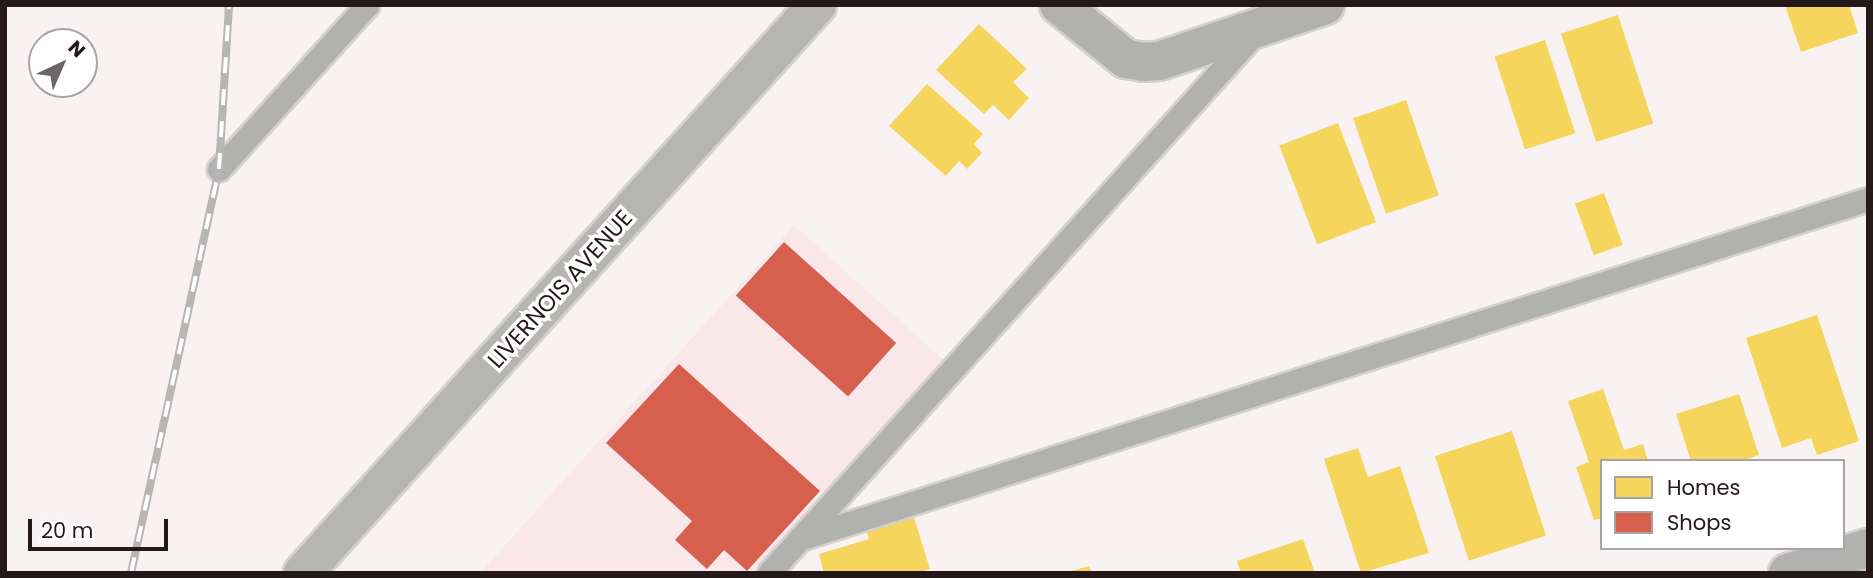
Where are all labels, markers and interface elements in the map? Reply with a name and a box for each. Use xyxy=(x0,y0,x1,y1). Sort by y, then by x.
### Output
north arrow xyxy=(28,28,98,98)
text: N xyxy=(62,34,91,64)
street label: LIVERNOIS AVENUE xyxy=(482,204,638,374)
legend xyxy=(1600,459,1845,550)
text: Homes xyxy=(1667,473,1741,502)
scale bar xyxy=(32,504,172,548)
text: Shops xyxy=(1667,508,1731,537)
text: 20 m xyxy=(41,516,94,545)

